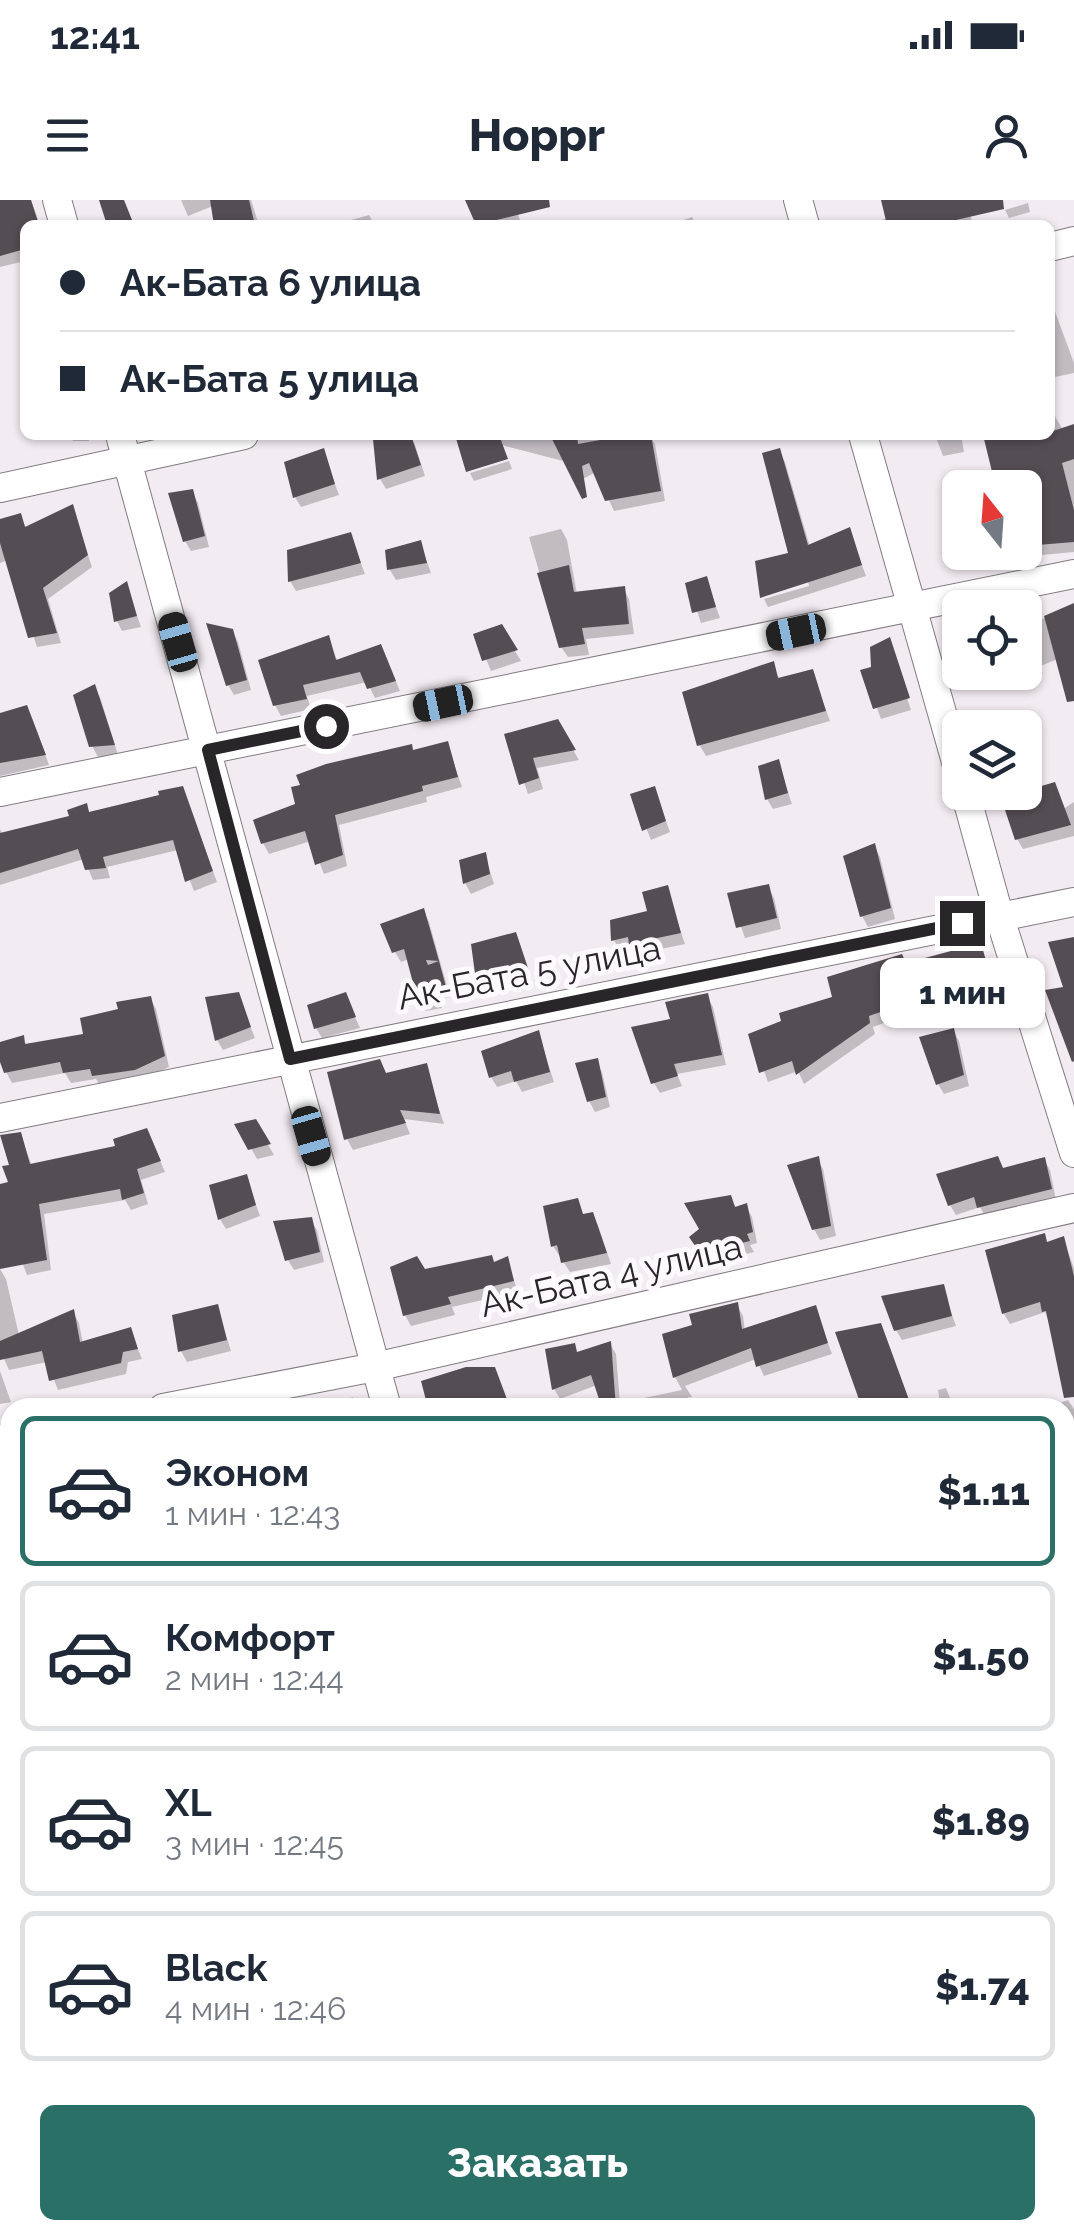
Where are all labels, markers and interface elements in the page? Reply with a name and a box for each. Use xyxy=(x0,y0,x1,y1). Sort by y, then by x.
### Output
text: 12:41 xyxy=(50,13,140,58)
icon: menu xyxy=(40,108,95,163)
icon: person xyxy=(979,108,1034,163)
text: Hoppr xyxy=(469,109,605,162)
text: Ак-Бата 6 улица xyxy=(120,260,421,305)
text: Ак-Бата 5 улица xyxy=(120,356,419,401)
north arrow xyxy=(942,470,1042,570)
map controls xyxy=(942,470,1042,810)
button: locate xyxy=(942,590,1042,690)
car xyxy=(155,609,201,675)
car xyxy=(764,611,828,653)
car xyxy=(411,682,475,724)
route start xyxy=(304,704,349,749)
button: layers xyxy=(942,710,1042,810)
route end xyxy=(940,901,985,946)
street label: Ак-Бата 5 улица xyxy=(394,926,664,1018)
callout: 1 мин xyxy=(880,958,1044,1028)
text: 1 мин xyxy=(919,974,1006,1011)
car xyxy=(288,1103,334,1169)
street label: Ак-Бата 4 улица xyxy=(476,1225,746,1325)
icon: car xyxy=(45,1446,135,1536)
text: Эконом xyxy=(165,1450,309,1495)
text: $1.11 xyxy=(938,1469,1030,1514)
text: 1 мин · 12:43 xyxy=(165,1495,340,1532)
icon: car xyxy=(45,1611,135,1701)
text: Комфорт xyxy=(165,1615,335,1660)
text: $1.50 xyxy=(932,1634,1030,1679)
text: 2 мин · 12:44 xyxy=(165,1660,344,1697)
icon: car xyxy=(45,1776,135,1866)
text: XL xyxy=(165,1780,212,1825)
text: $1.89 xyxy=(931,1799,1030,1844)
text: 3 мин · 12:45 xyxy=(165,1825,344,1862)
icon: car xyxy=(45,1941,135,2031)
text: Black xyxy=(165,1945,267,1990)
text: $1.74 xyxy=(935,1964,1030,2009)
text: 4 мин · 12:46 xyxy=(165,1990,346,2027)
button: Заказать xyxy=(40,2105,1035,2220)

